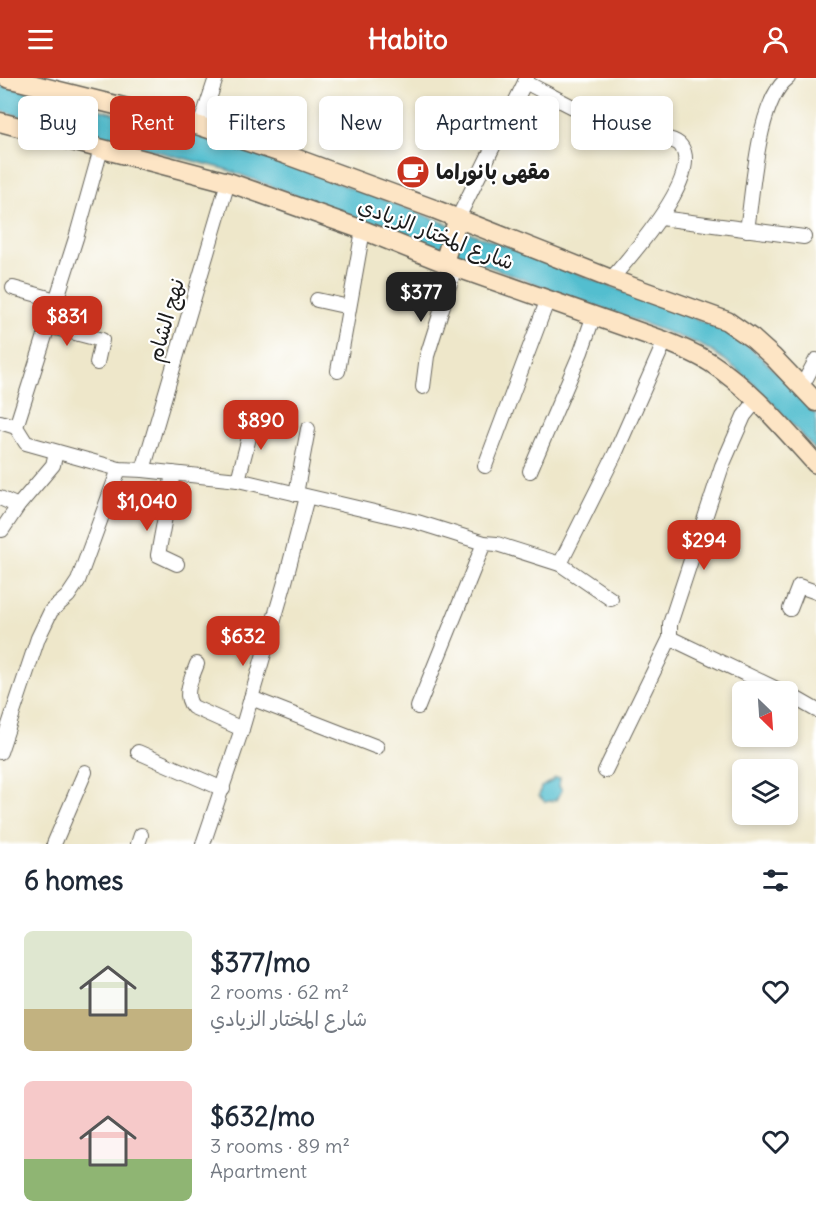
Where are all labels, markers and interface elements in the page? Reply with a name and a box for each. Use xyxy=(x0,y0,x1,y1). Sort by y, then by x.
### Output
text: Habito xyxy=(368,22,448,56)
icon: menu xyxy=(24,23,57,56)
icon: person xyxy=(759,23,792,56)
chip: Buy xyxy=(18,96,98,150)
chip: Rent xyxy=(110,96,195,150)
chip: Filters xyxy=(207,96,307,150)
chip: New xyxy=(319,96,403,150)
chip: Apartment xyxy=(415,96,559,150)
chip: House xyxy=(571,96,673,150)
cafe icon: مقهى بانوراما xyxy=(395,154,431,190)
place label: مقهى بانوراما xyxy=(436,158,550,186)
street label: شارع المختار الزيادي xyxy=(354,191,518,278)
pin: $377 xyxy=(385,272,457,323)
street label: نهج الشام xyxy=(141,275,193,365)
text: $377 xyxy=(400,279,442,304)
pin: $831 xyxy=(31,296,103,347)
text: $831 xyxy=(46,303,88,328)
pin: $890 xyxy=(225,400,297,451)
text: $890 xyxy=(237,407,285,432)
pin: $1,040 xyxy=(98,481,196,532)
text: $1,040 xyxy=(117,488,177,513)
pin: $294 xyxy=(668,520,740,571)
text: $294 xyxy=(681,527,727,552)
pin: $632 xyxy=(207,616,279,667)
text: $632 xyxy=(221,623,265,648)
north arrow xyxy=(732,681,798,747)
map controls xyxy=(732,681,798,825)
button: layers xyxy=(732,759,798,825)
text: 6 homes xyxy=(24,864,123,897)
icon: filters xyxy=(759,864,792,897)
text: $377/mo xyxy=(210,946,310,979)
icon: home xyxy=(72,955,144,1027)
icon: heart xyxy=(759,975,792,1008)
text: 2 rooms · 62 m² xyxy=(210,979,349,1004)
text: شارع المختار الزيادي xyxy=(210,1006,367,1031)
text: $632/mo xyxy=(210,1100,315,1133)
icon: home xyxy=(72,1105,144,1177)
icon: heart xyxy=(759,1125,792,1158)
text: 3 rooms · 89 m² xyxy=(210,1133,350,1158)
text: Apartment xyxy=(210,1158,307,1183)

